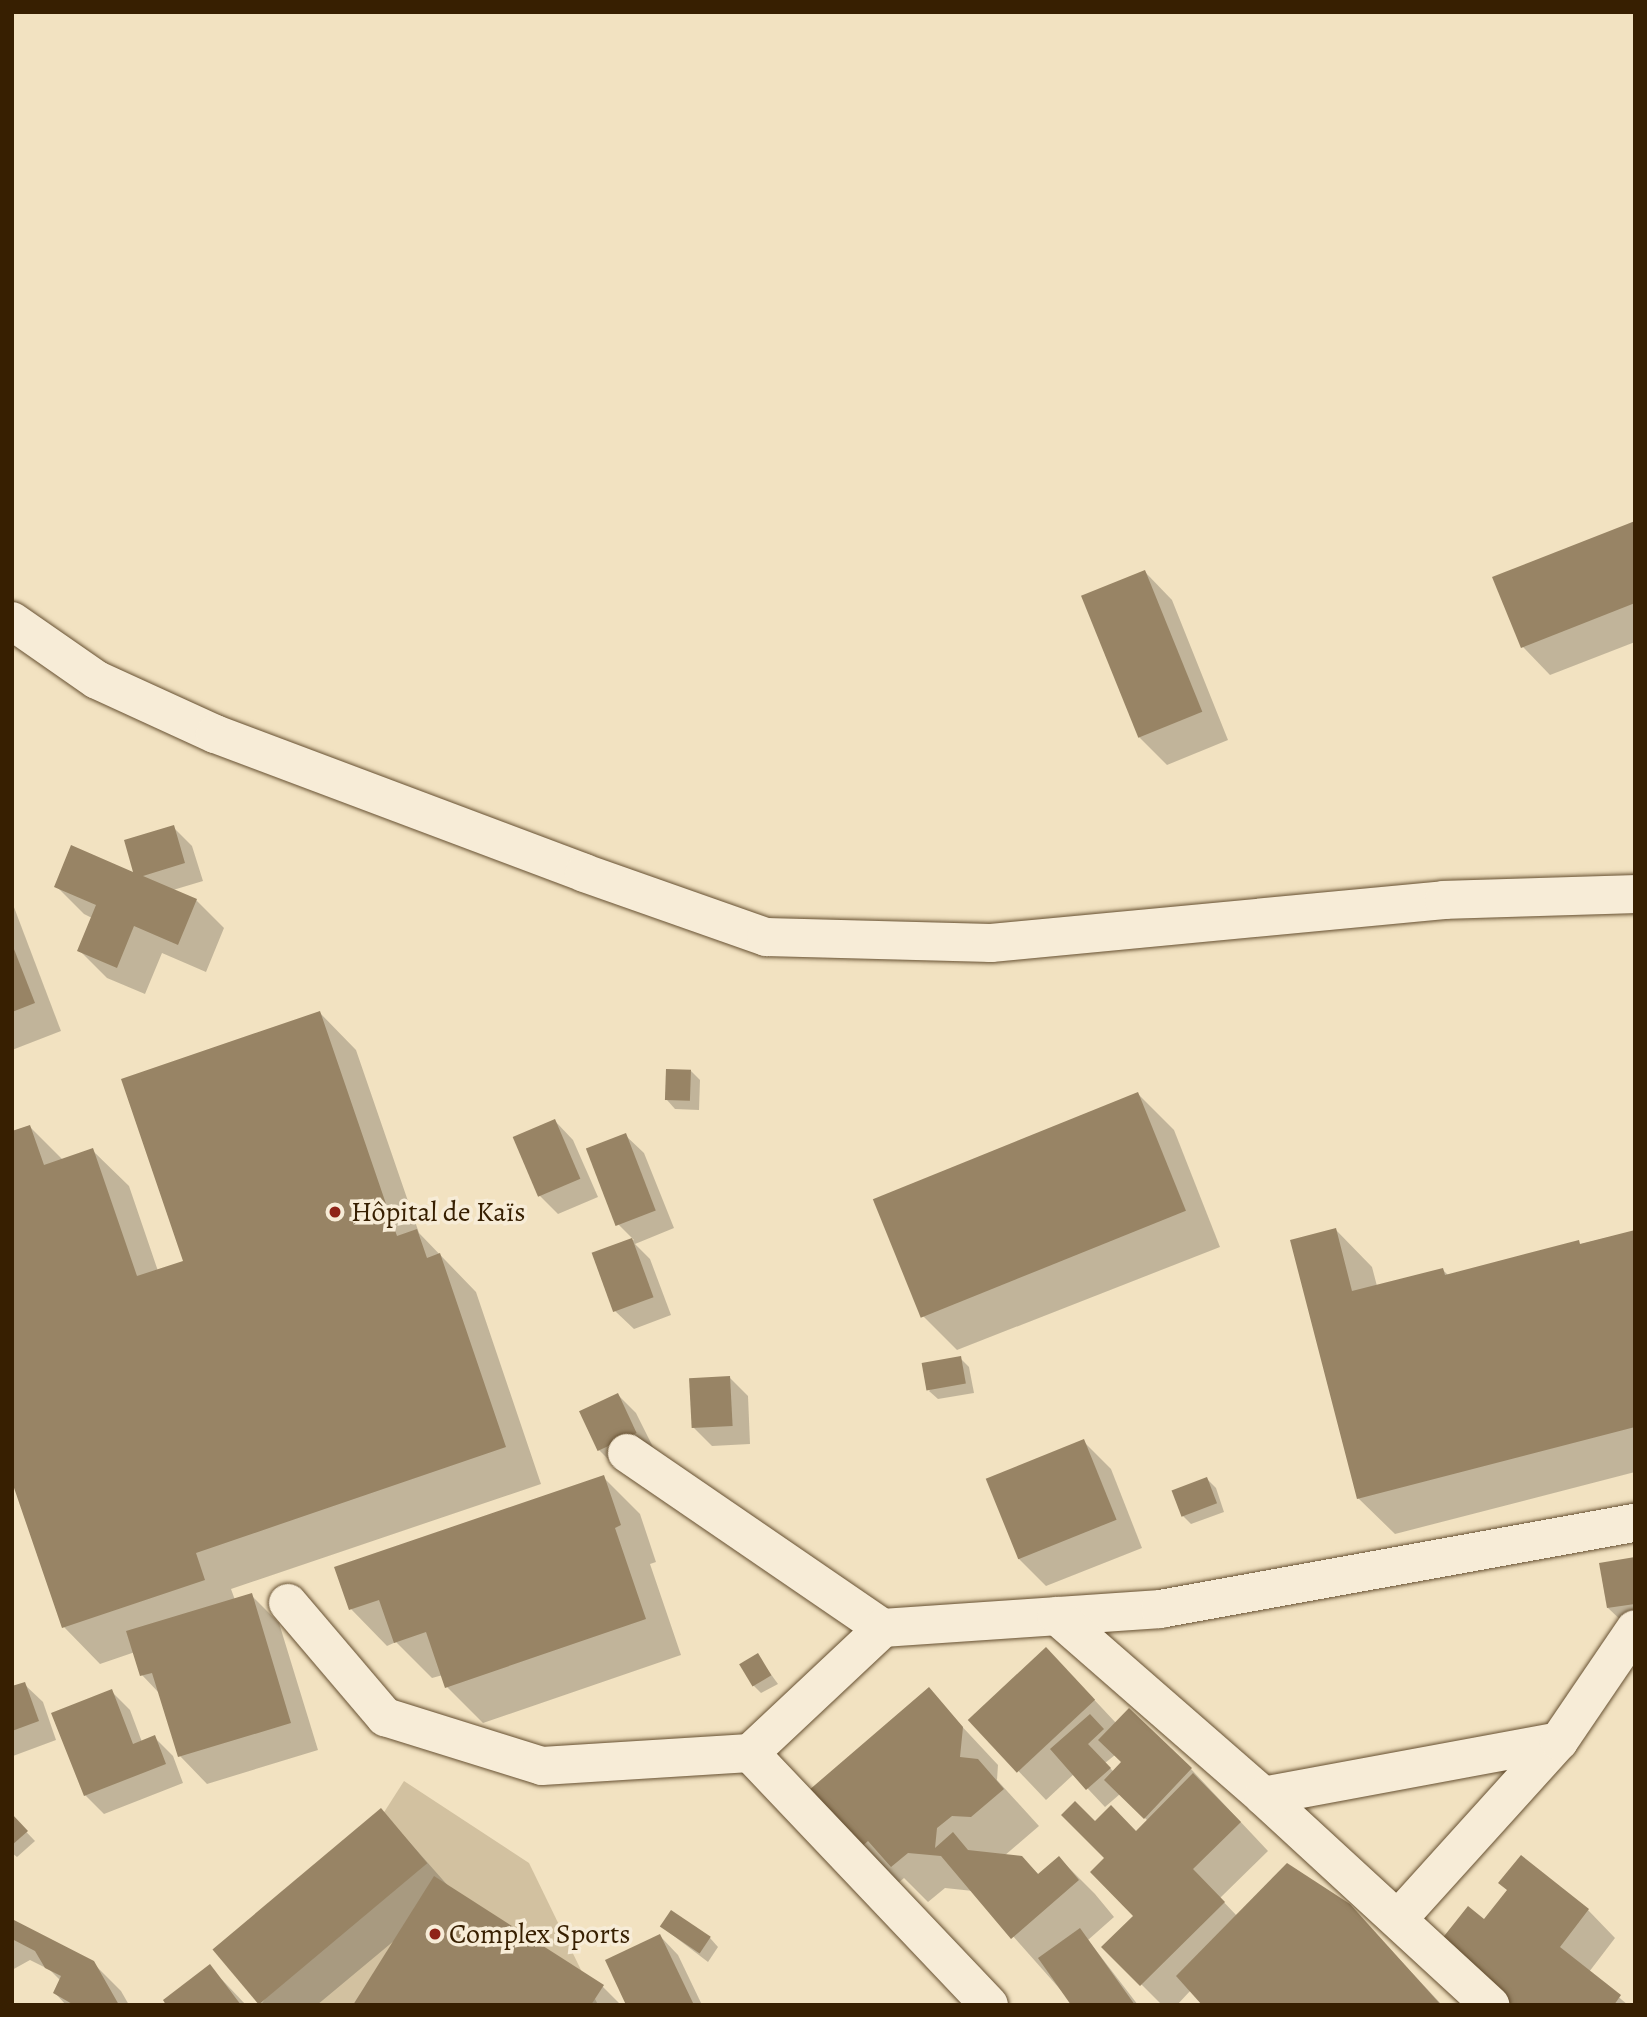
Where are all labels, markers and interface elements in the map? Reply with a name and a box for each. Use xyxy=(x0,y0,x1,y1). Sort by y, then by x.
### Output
place label: Hôpital de Kaïs xyxy=(351,1195,525,1229)
marker: Hôpital de Kaïs xyxy=(325,1202,345,1222)
place label: Complex Sports xyxy=(449,1917,630,1951)
marker: Complex Sports xyxy=(427,1926,443,1942)

